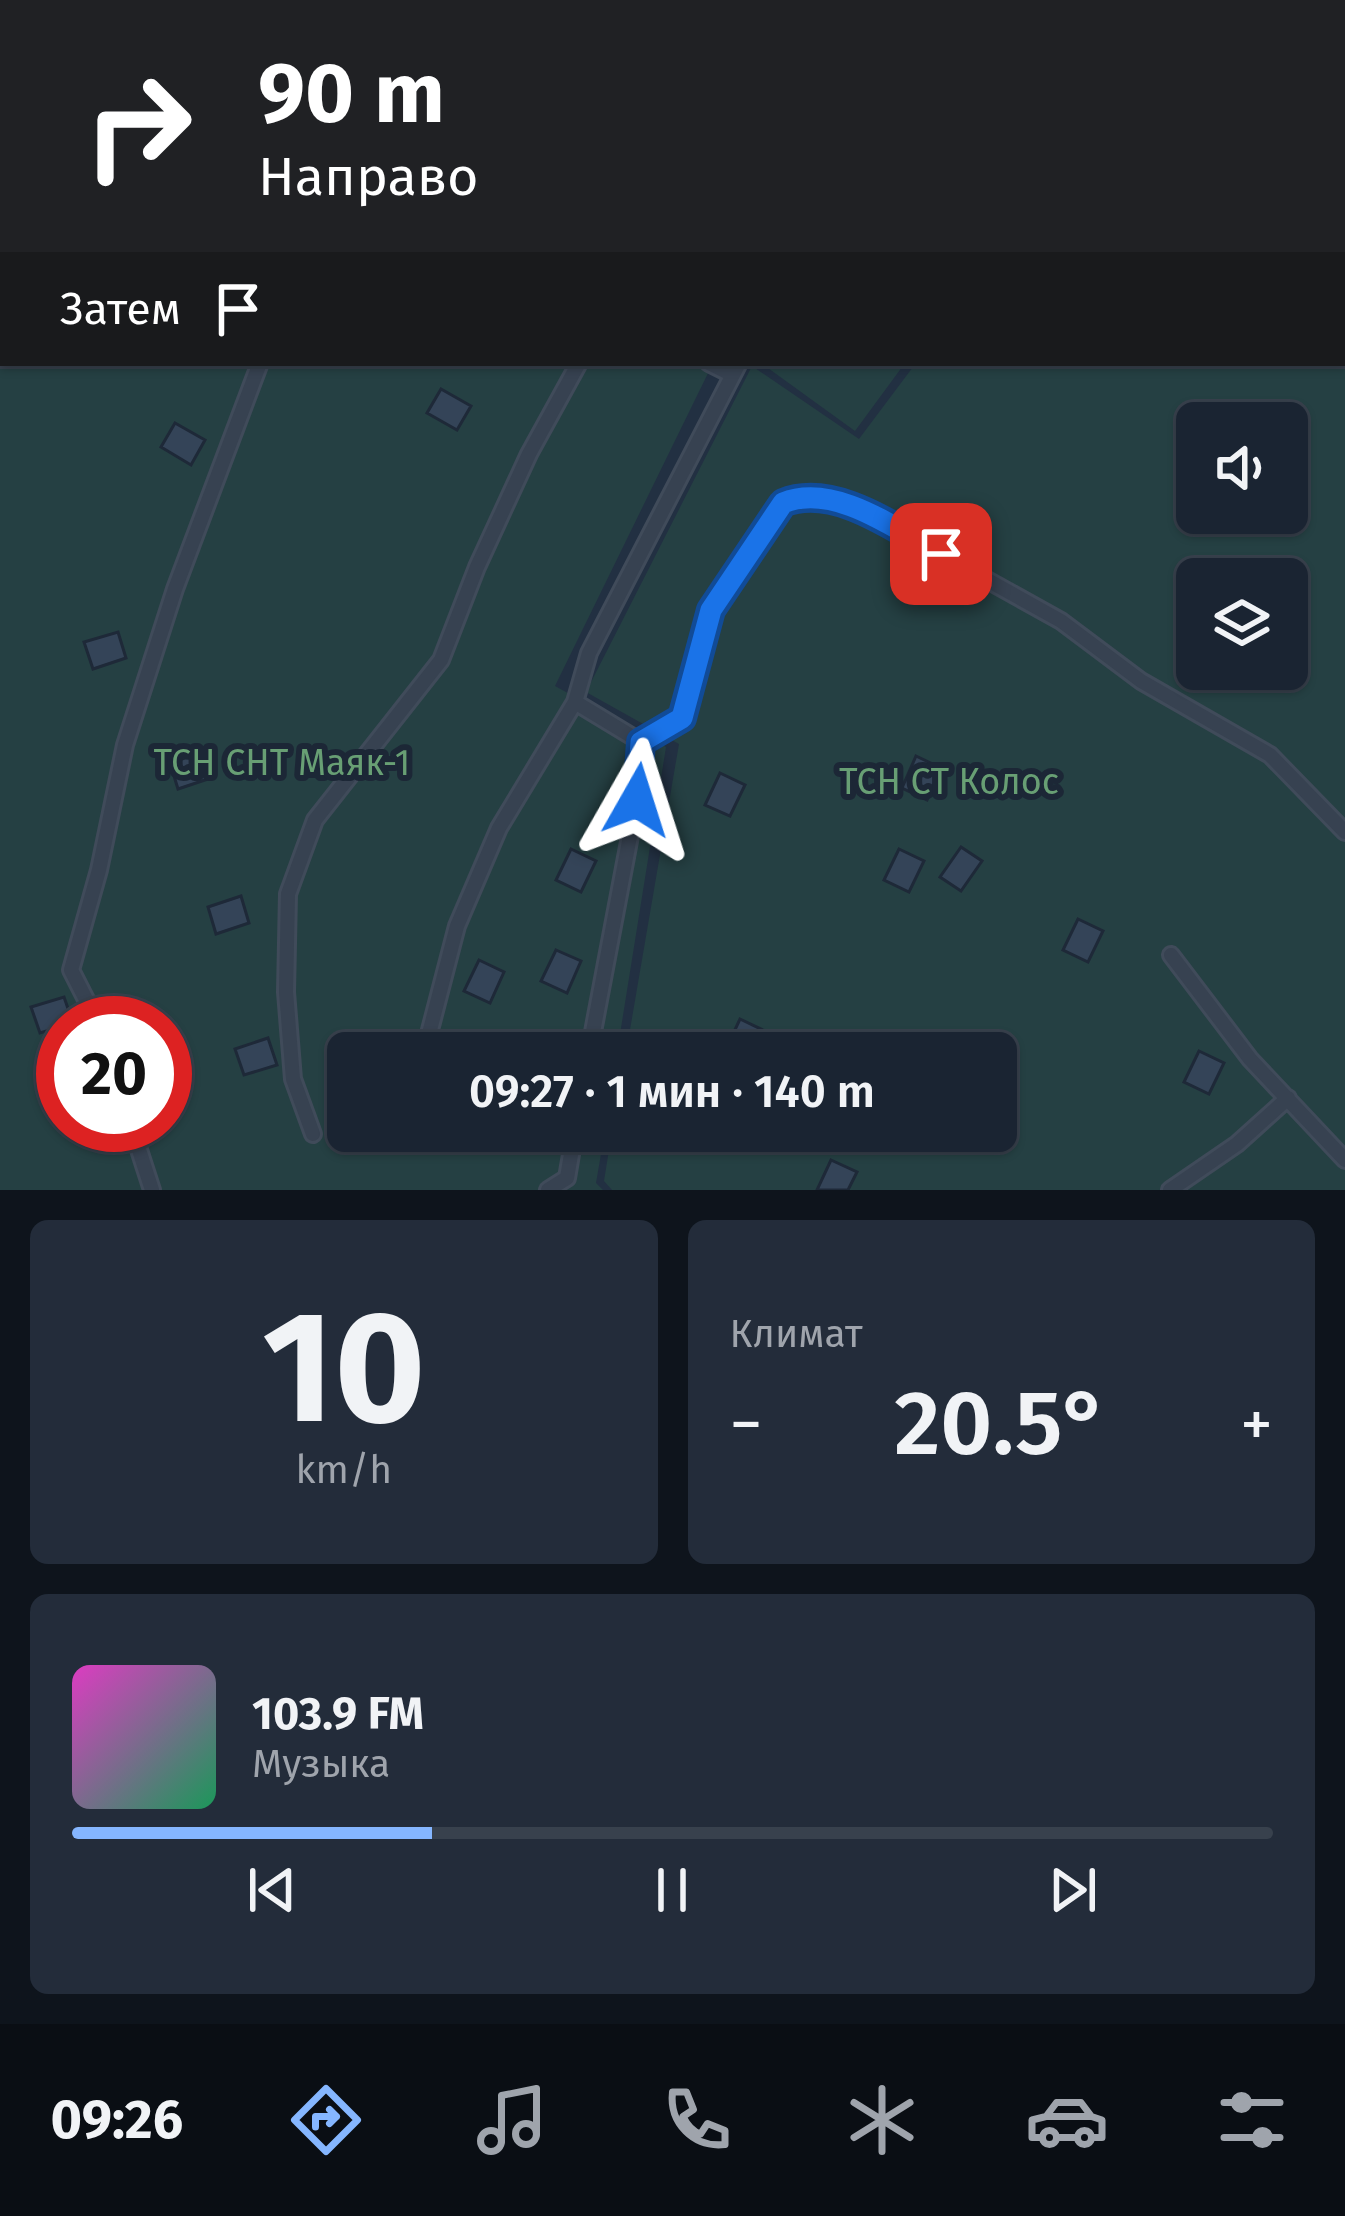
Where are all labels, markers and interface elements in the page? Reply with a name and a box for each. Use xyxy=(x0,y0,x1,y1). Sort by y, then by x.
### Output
text: 90 m xyxy=(258,43,445,144)
icon: right xyxy=(60,48,216,204)
text: Направо xyxy=(258,145,479,209)
icon: arrive xyxy=(205,276,271,342)
text: Затем xyxy=(60,282,181,336)
map controls xyxy=(1176,402,1308,690)
button: sound xyxy=(1176,402,1308,534)
pin xyxy=(890,503,992,605)
icon: arrive xyxy=(908,521,974,587)
button: layers xyxy=(1176,558,1308,690)
position arrow xyxy=(574,737,700,863)
park label: ТСН СНТ Маяк-1 xyxy=(154,741,410,785)
park label: ТСН СТ Колос xyxy=(839,760,1059,804)
speed limit sign: 20 xyxy=(36,996,192,1152)
text: 09:27 · 1 мин · 140 m xyxy=(469,1065,875,1119)
text: 10 xyxy=(262,1275,426,1462)
text: Климат xyxy=(730,1311,863,1357)
text: 20.5° xyxy=(894,1370,1108,1478)
text: − xyxy=(730,1385,763,1464)
text: + xyxy=(1240,1385,1273,1464)
text: km/h xyxy=(295,1447,392,1493)
text: 103.9 FM xyxy=(252,1687,424,1741)
text: Музыка xyxy=(252,1741,390,1787)
icon: previous xyxy=(239,1857,305,1923)
icon: pause xyxy=(639,1857,705,1923)
icon: next xyxy=(1040,1857,1106,1923)
icon: directions xyxy=(284,2078,368,2162)
icon: music xyxy=(470,2078,554,2162)
icon: phone xyxy=(655,2078,739,2162)
icon: climate xyxy=(840,2078,924,2162)
icon: car xyxy=(1025,2078,1109,2162)
icon: filters xyxy=(1210,2078,1294,2162)
text: 09:26 xyxy=(51,2088,183,2152)

